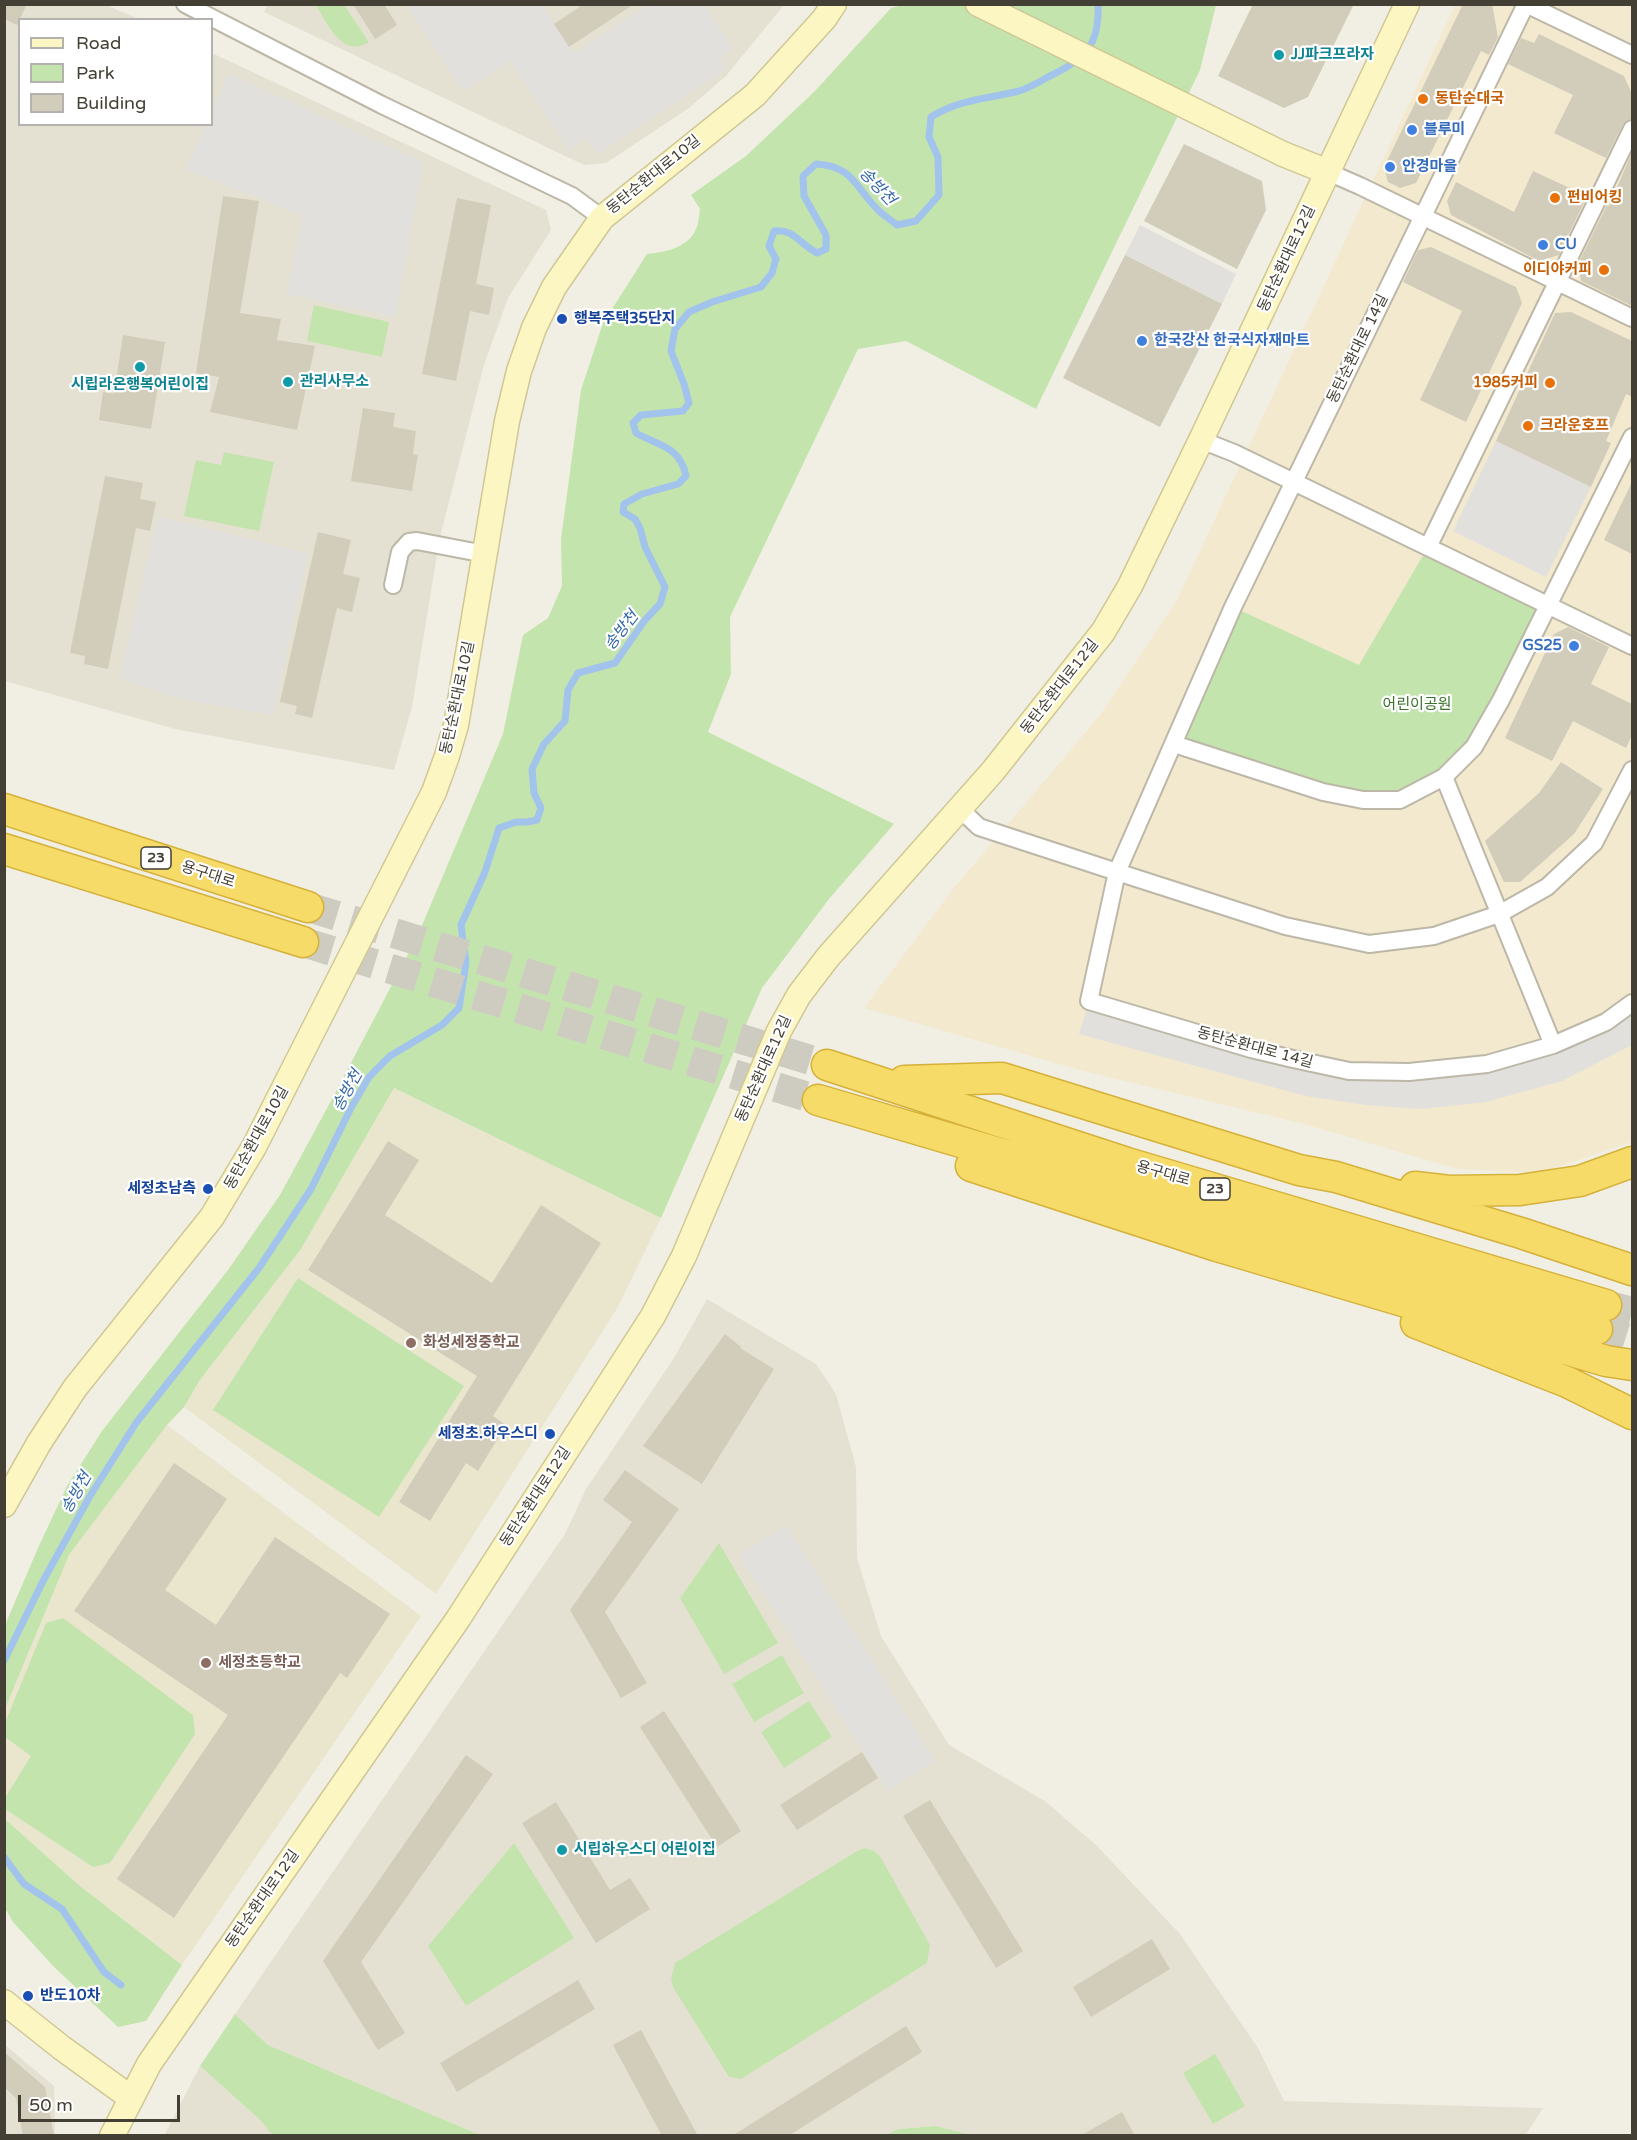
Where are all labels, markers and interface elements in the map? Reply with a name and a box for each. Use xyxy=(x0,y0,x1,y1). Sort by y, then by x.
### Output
legend xyxy=(18,18,213,126)
text: Road xyxy=(76,32,121,54)
place label: JJ파크프라자 xyxy=(1291,46,1374,64)
marker: JJ파크프라자 xyxy=(1272,48,1286,62)
text: Park xyxy=(76,62,114,84)
place label: 동탄순대국 xyxy=(1435,90,1504,108)
text: Building xyxy=(76,92,146,114)
marker: 동탄순대국 xyxy=(1416,92,1430,106)
place label: 블루미 xyxy=(1424,121,1465,139)
marker: 블루미 xyxy=(1405,123,1419,137)
street label: 동탄순환대로10길 xyxy=(603,132,705,218)
place label: 안경마을 xyxy=(1402,158,1457,176)
marker: 안경마을 xyxy=(1383,160,1397,174)
water label: 송방천 xyxy=(855,164,899,210)
place label: 펀비어킹 xyxy=(1567,189,1622,207)
marker: 펀비어킹 xyxy=(1548,191,1562,205)
street label: 동탄순환대로12길 xyxy=(1254,203,1320,315)
place label: CU xyxy=(1555,236,1577,254)
marker: CU xyxy=(1536,238,1550,252)
place label: 이디야커피 xyxy=(1523,261,1592,279)
marker: 이디야커피 xyxy=(1597,263,1611,277)
street label: 동탄순환대로 14길 xyxy=(1324,291,1392,407)
place label: 행복주택35단지 xyxy=(574,310,676,328)
marker: 행복주택35단지 xyxy=(555,312,569,326)
place label: 한국강산 한국식자재마트 xyxy=(1154,332,1310,350)
marker: 한국강산 한국식자재마트 xyxy=(1135,334,1149,348)
marker: 시립라온행복어린이집 xyxy=(133,360,147,374)
place label: 관리사무소 xyxy=(300,373,369,391)
place label: 1985커피 xyxy=(1473,374,1538,392)
marker: 관리사무소 xyxy=(281,375,295,389)
place label: 시립라온행복어린이집 xyxy=(71,376,209,394)
marker: 1985커피 xyxy=(1543,376,1557,390)
place label: 크라운호프 xyxy=(1540,417,1609,435)
marker: 크라운호프 xyxy=(1521,419,1535,433)
water label: 송방천 xyxy=(601,608,643,654)
street label: 동탄순환대로12길 xyxy=(1017,636,1103,738)
place label: GS25 xyxy=(1523,637,1562,655)
marker: GS25 xyxy=(1567,639,1581,653)
street label: 동탄순환대로10길 xyxy=(437,640,479,756)
park label: 어린이공원 xyxy=(1383,696,1451,714)
road number: 23 xyxy=(141,847,171,869)
street label: 용구대로 xyxy=(179,858,237,892)
street label: 동탄순환대로12길 xyxy=(732,1013,796,1125)
street label: 동탄순환대로 14길 xyxy=(1195,1024,1315,1072)
water label: 송방천 xyxy=(329,1067,367,1115)
street label: 동탄순환대로10길 xyxy=(221,1083,293,1193)
street label: 용구대로 xyxy=(1134,1158,1192,1190)
road number: 23 xyxy=(1200,1178,1230,1200)
place label: 세정초남측 xyxy=(127,1180,196,1198)
marker: 세정초남측 xyxy=(201,1182,215,1196)
place label: 화성세정중학교 xyxy=(423,1334,520,1352)
marker: 화성세정중학교 xyxy=(404,1336,418,1350)
place label: 세정초.하우스디 xyxy=(438,1425,538,1443)
marker: 세정초.하우스디 xyxy=(543,1427,557,1441)
street label: 동탄순환대로12길 xyxy=(497,1444,575,1550)
water label: 송방천 xyxy=(58,1469,96,1517)
place label: 세정초등학교 xyxy=(218,1654,301,1672)
marker: 세정초등학교 xyxy=(199,1656,213,1670)
place label: 시립하우스디 어린이집 xyxy=(574,1841,716,1859)
marker: 시립하우스디 어린이집 xyxy=(555,1843,569,1857)
street label: 동탄순환대로12길 xyxy=(223,1847,303,1951)
place label: 반도10차 xyxy=(40,1987,100,2005)
marker: 반도10차 xyxy=(21,1989,35,2003)
scale bar xyxy=(21,2083,183,2121)
text: 50 m xyxy=(29,2094,73,2116)

